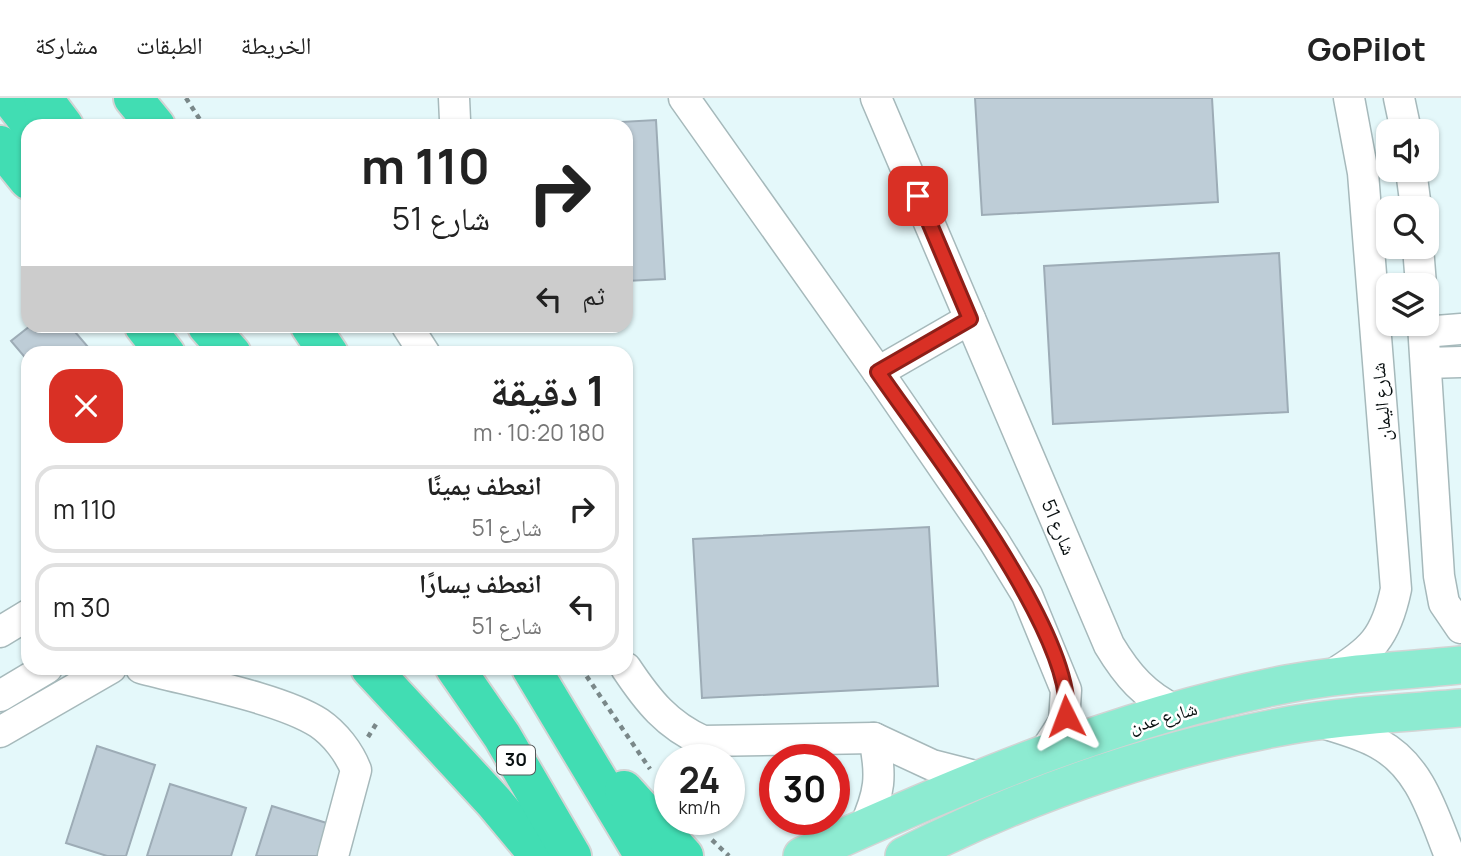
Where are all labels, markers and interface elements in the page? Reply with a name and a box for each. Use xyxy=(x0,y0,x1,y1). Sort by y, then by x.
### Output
text: GoPilot xyxy=(1307,26,1426,71)
text: مشاركة xyxy=(35,28,98,61)
text: الطبقات xyxy=(136,28,203,61)
text: الخريطة xyxy=(241,28,311,61)
map controls xyxy=(1376,119,1439,336)
button: sound xyxy=(1376,119,1439,182)
text: 110 m xyxy=(361,132,490,199)
icon: right xyxy=(514,147,605,238)
pin xyxy=(888,166,948,226)
icon: arrive xyxy=(899,177,937,215)
text: شارع 51 xyxy=(392,196,490,240)
button: search xyxy=(1376,196,1439,259)
button: layers xyxy=(1376,273,1439,336)
text: ثم xyxy=(582,277,605,313)
icon: left xyxy=(530,280,568,318)
text: 1 دقيقة xyxy=(490,361,605,419)
street label: شارع اليمان xyxy=(1365,361,1397,443)
button: close xyxy=(49,369,123,443)
text: 180 m · 10:20 xyxy=(473,416,605,448)
text: انعطف يمينًا xyxy=(427,467,542,503)
icon: right xyxy=(563,490,601,528)
text: 110 m xyxy=(53,491,116,527)
street label: شارع 51 xyxy=(1036,495,1082,559)
text: شارع 51 xyxy=(471,511,542,543)
text: انعطف يسارًا xyxy=(419,565,542,601)
icon: left xyxy=(563,588,601,626)
text: 30 m xyxy=(53,589,111,625)
text: شارع 51 xyxy=(471,609,542,641)
position arrow xyxy=(1029,679,1103,753)
street label: شارع عدن xyxy=(1126,695,1200,739)
speed limit sign: 30 xyxy=(759,744,850,835)
road number: 30 xyxy=(497,746,535,774)
text: 24 xyxy=(679,756,720,804)
text: km/h xyxy=(679,795,720,819)

